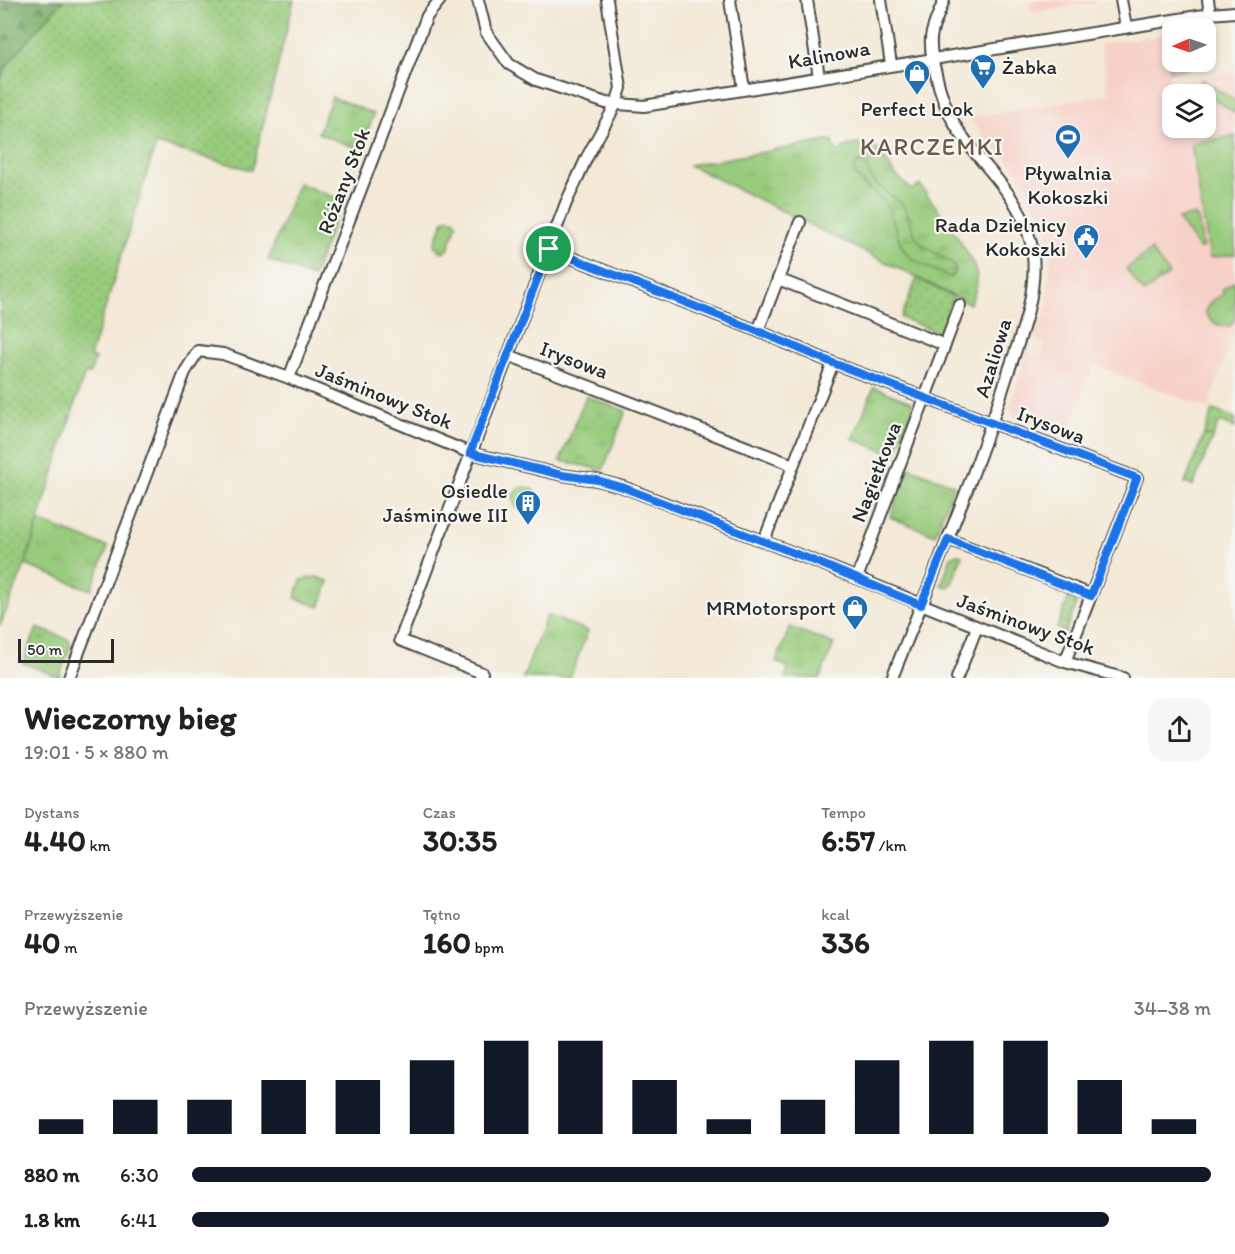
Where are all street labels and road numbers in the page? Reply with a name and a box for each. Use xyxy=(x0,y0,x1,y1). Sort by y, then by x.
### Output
street label: Kalinowa xyxy=(786,35,872,74)
street label: Różany Stok xyxy=(312,124,375,237)
street label: Azaliowa xyxy=(969,315,1016,400)
street label: Irysowa xyxy=(537,335,612,384)
street label: Jaśminowy Stok xyxy=(312,357,456,434)
street label: Irysowa xyxy=(1014,400,1089,449)
street label: Nagietkowa xyxy=(845,418,906,526)
street label: Jaśminowy Stok xyxy=(954,587,1099,660)

